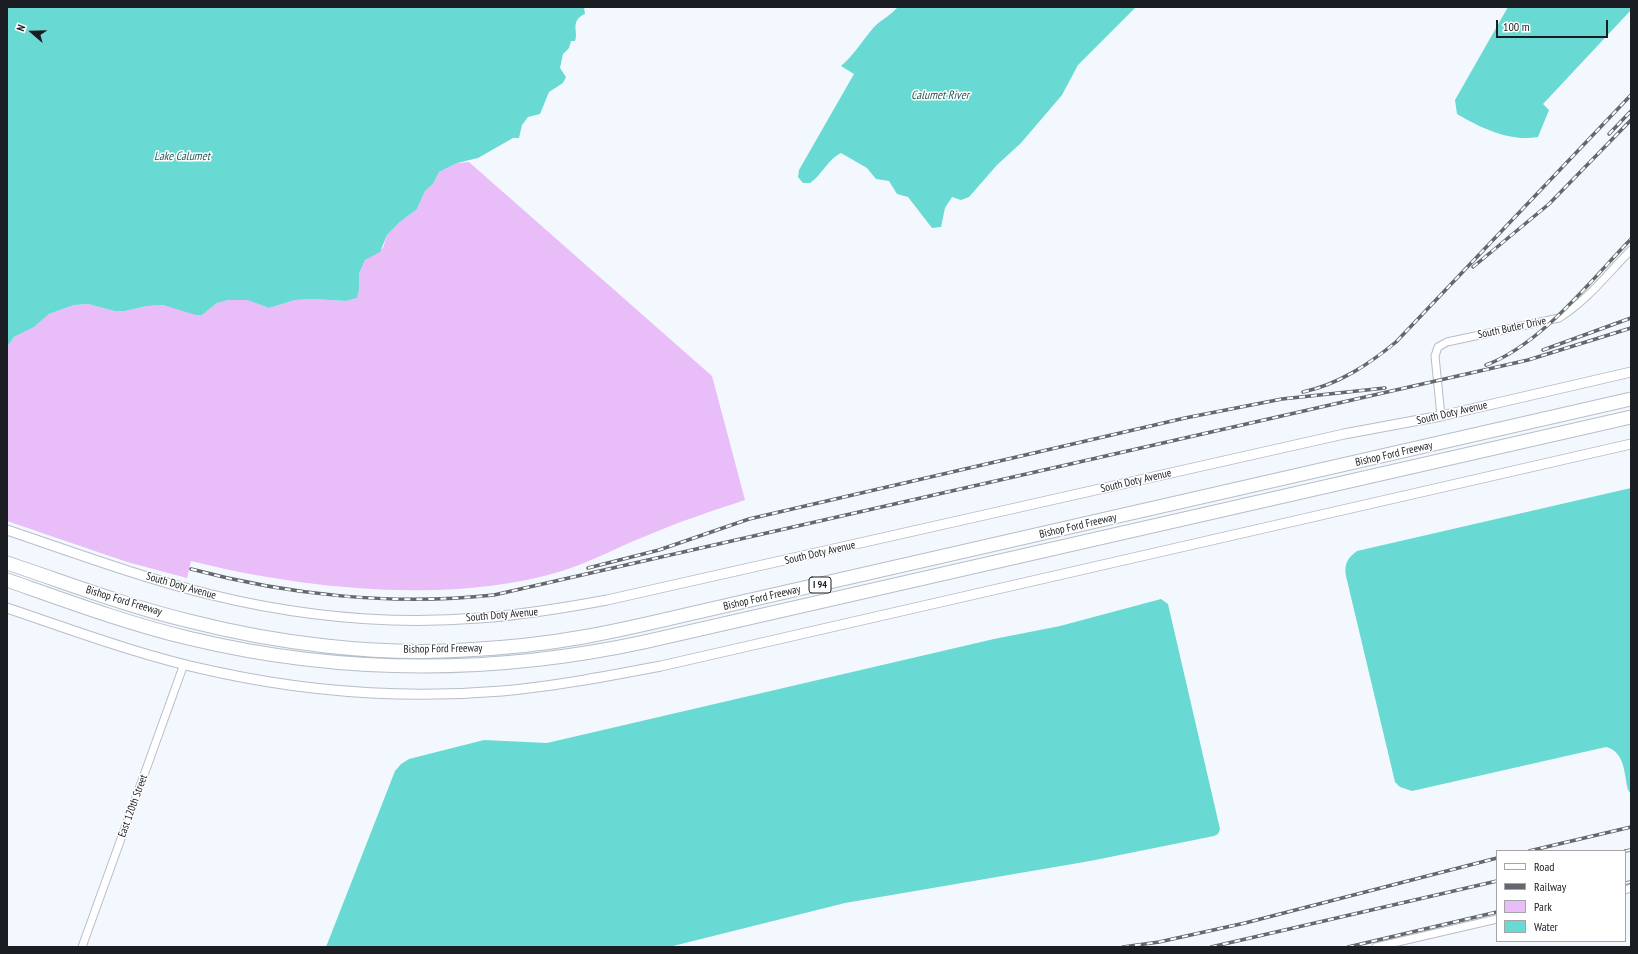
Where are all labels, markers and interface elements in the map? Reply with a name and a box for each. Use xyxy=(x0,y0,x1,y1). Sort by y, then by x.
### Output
north arrow xyxy=(12,12,52,52)
scale bar xyxy=(1498,12,1610,38)
text: 100 m xyxy=(1503,19,1530,34)
text: N xyxy=(13,23,28,33)
water label: Calumet River xyxy=(911,89,969,103)
water label: Lake Calumet xyxy=(154,150,210,164)
street label: South Butler Drive xyxy=(1476,314,1548,342)
street label: South Doty Avenue xyxy=(1415,398,1489,428)
street label: Bishop Ford Freeway xyxy=(1354,439,1434,469)
street label: South Doty Avenue xyxy=(1099,466,1173,496)
street label: Bishop Ford Freeway xyxy=(1038,511,1118,541)
street label: South Doty Avenue xyxy=(783,538,857,568)
street label: South Doty Avenue xyxy=(144,570,218,602)
road number: I 94 xyxy=(809,577,831,593)
street label: Bishop Ford Freeway xyxy=(84,583,164,619)
street label: Bishop Ford Freeway xyxy=(722,583,802,613)
street label: South Doty Avenue xyxy=(465,605,539,625)
street label: Bishop Ford Freeway xyxy=(403,642,483,656)
street label: East 120th Street xyxy=(116,773,150,839)
legend xyxy=(1496,850,1626,942)
text: Road xyxy=(1534,859,1554,874)
text: Railway xyxy=(1534,879,1566,894)
text: Park xyxy=(1534,899,1552,914)
text: Water xyxy=(1534,919,1558,934)

